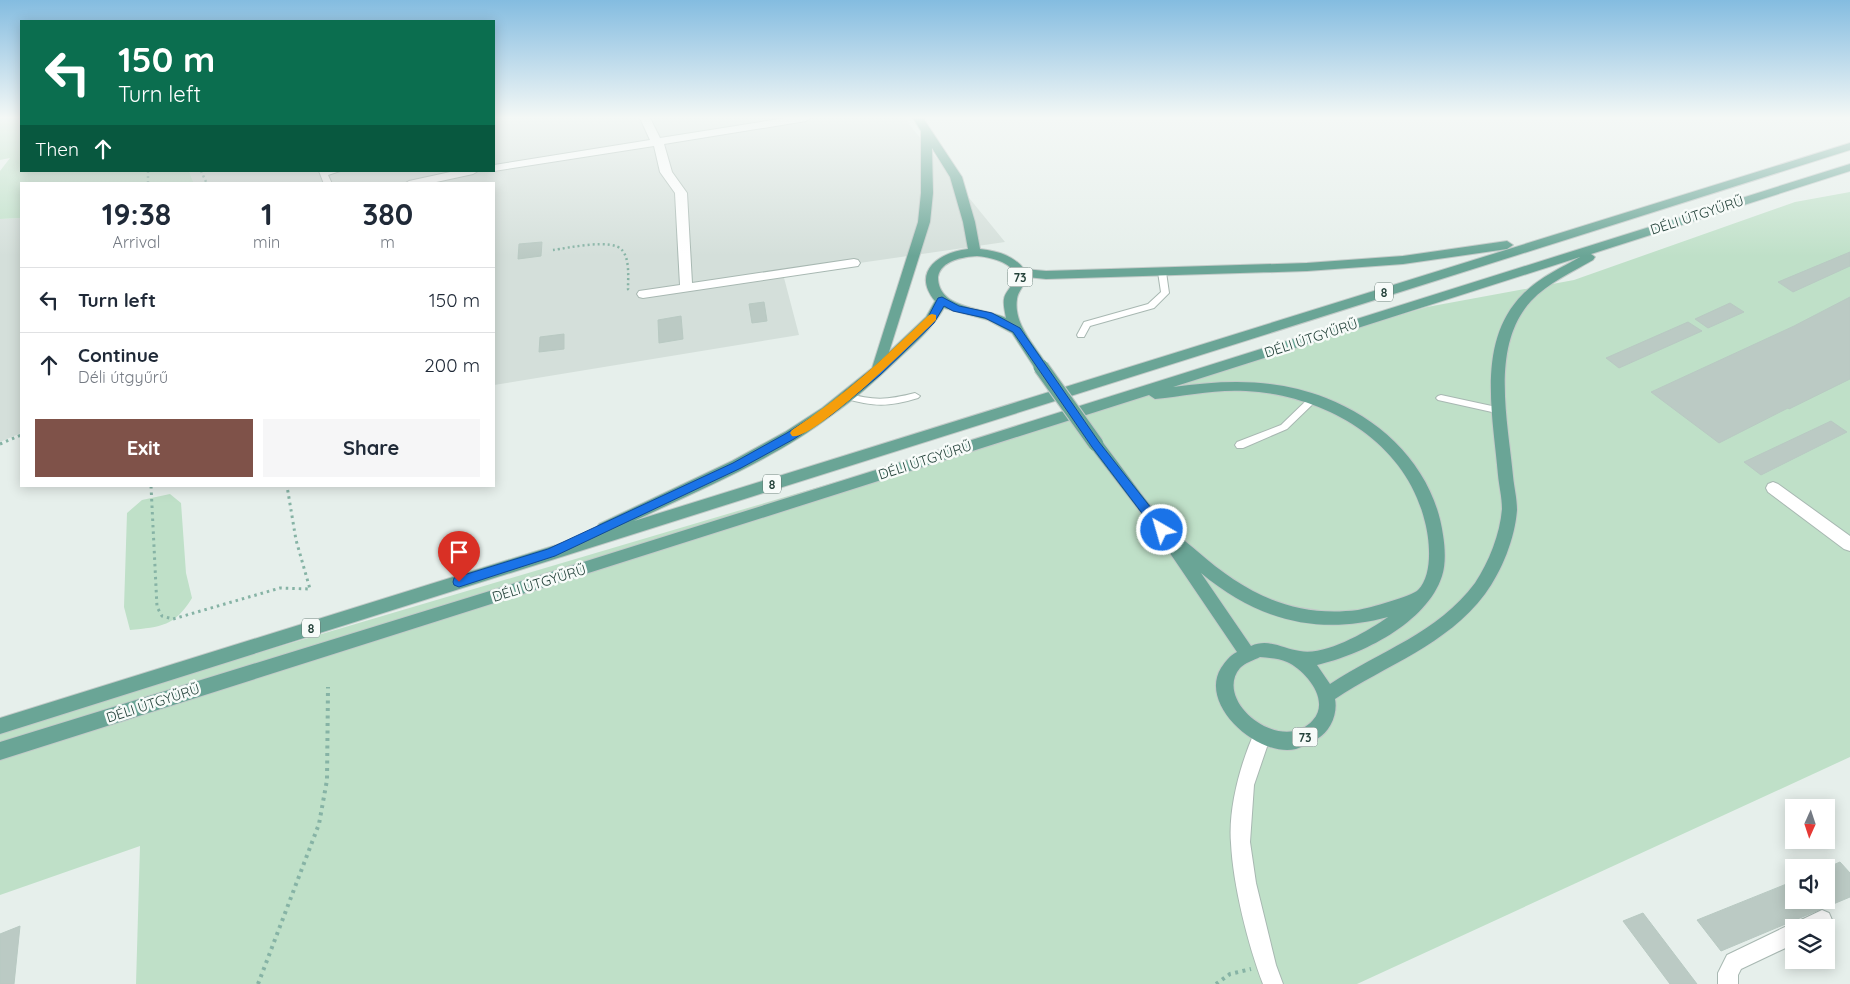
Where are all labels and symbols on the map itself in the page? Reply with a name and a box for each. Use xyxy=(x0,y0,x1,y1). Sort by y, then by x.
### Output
street label: DÉLI ÚTGYŰRŰ xyxy=(1648,191,1746,239)
road number: 73 xyxy=(1008,268,1032,286)
road number: 8 xyxy=(1375,282,1393,302)
street label: DÉLI ÚTGYŰRŰ xyxy=(1262,314,1360,362)
street label: DÉLI ÚTGYŰRŰ xyxy=(876,436,974,484)
road number: 8 xyxy=(763,474,781,494)
position arrow xyxy=(1135,503,1187,555)
pin xyxy=(438,531,480,582)
street label: DÉLI ÚTGYŰRŰ xyxy=(490,560,588,606)
road number: 8 xyxy=(302,618,320,638)
street label: DÉLI ÚTGYŰRŰ xyxy=(104,679,202,727)
road number: 73 xyxy=(1292,728,1318,746)
north arrow xyxy=(1785,799,1835,849)

